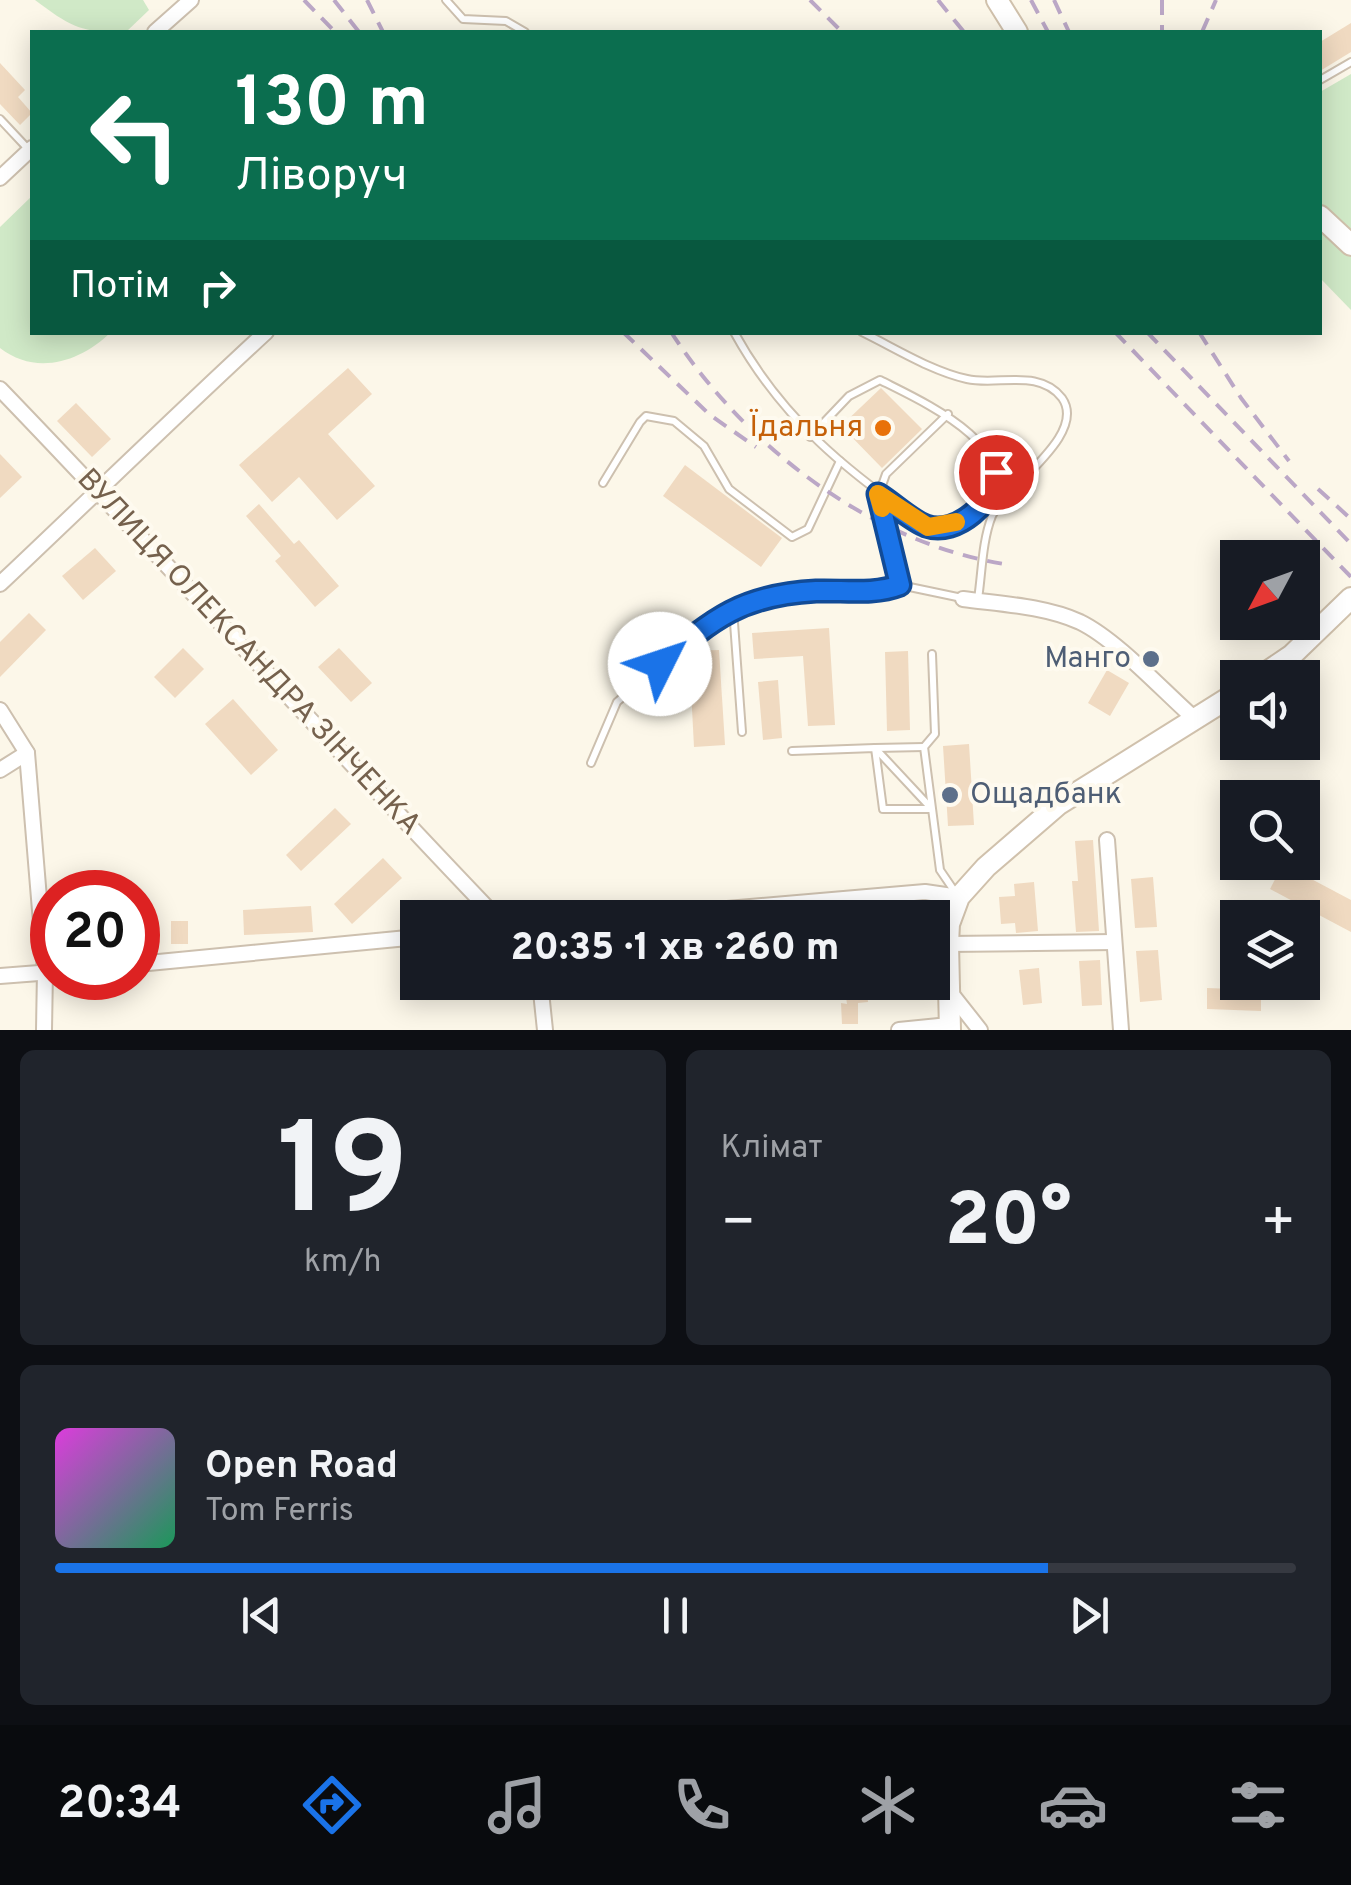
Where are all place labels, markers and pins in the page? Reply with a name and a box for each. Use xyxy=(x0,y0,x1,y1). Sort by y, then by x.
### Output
place label: Їдальня xyxy=(750,408,863,447)
marker: Їдальня xyxy=(872,417,894,439)
pin xyxy=(954,430,1039,515)
place label: Манго xyxy=(1044,641,1131,678)
marker: Манго xyxy=(1140,648,1162,670)
place label: Ощадбанк xyxy=(970,777,1122,814)
marker: Ощадбанк xyxy=(939,784,961,806)

